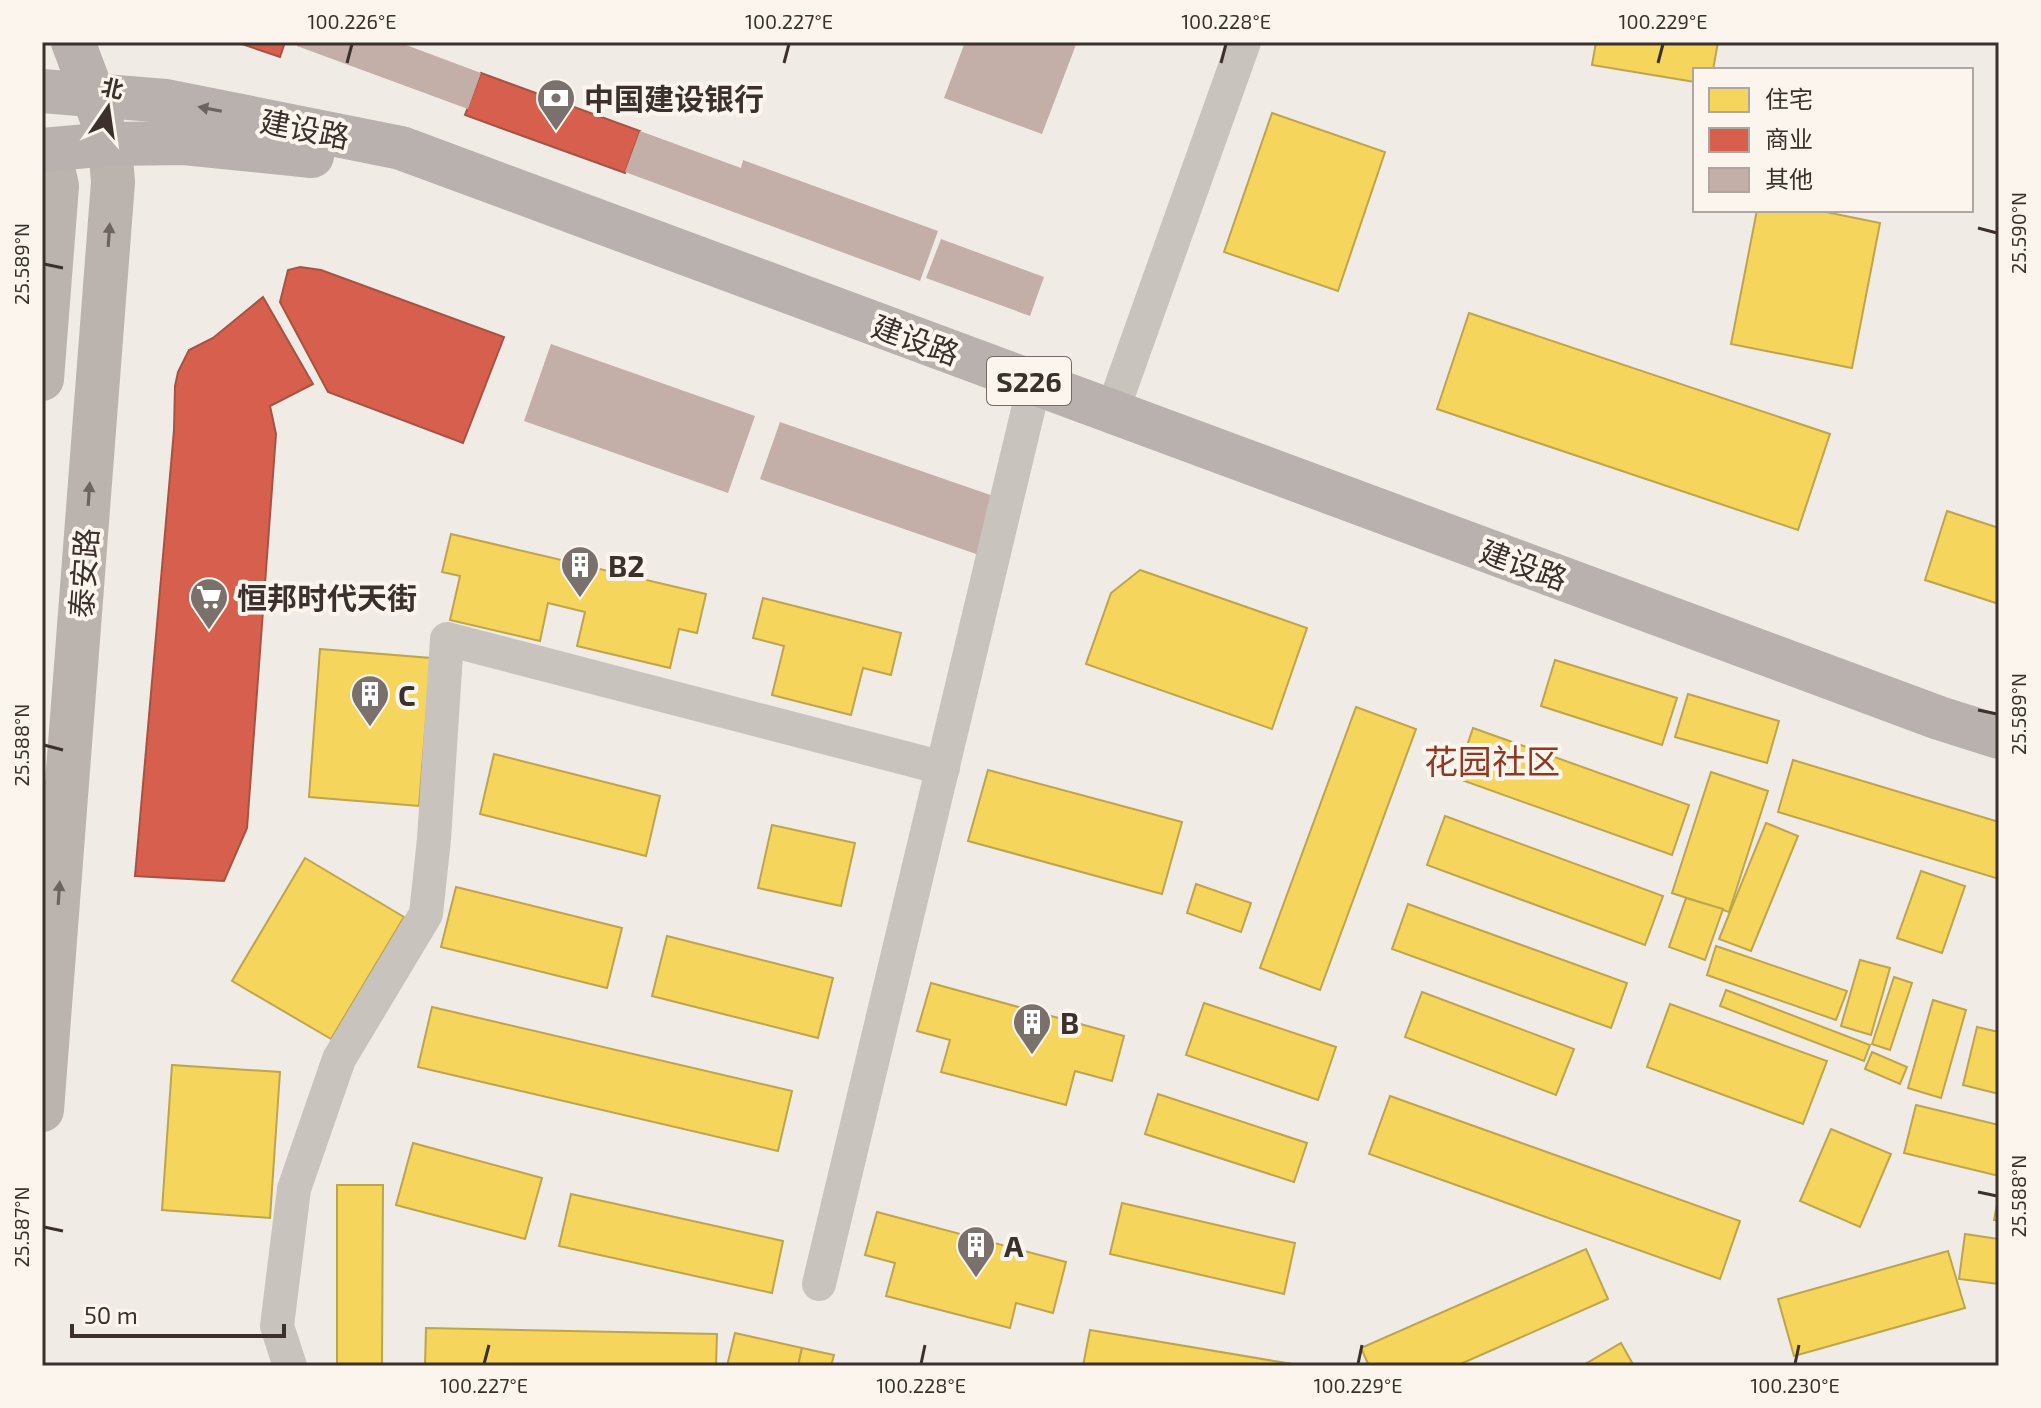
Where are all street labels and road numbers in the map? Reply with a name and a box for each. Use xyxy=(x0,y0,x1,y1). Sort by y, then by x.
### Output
street label: 建设路 xyxy=(257,102,353,154)
street label: 建设路 xyxy=(868,307,964,371)
road number: S226 xyxy=(987,357,1071,405)
street label: 泰安路 xyxy=(62,527,104,619)
street label: 建设路 xyxy=(1476,532,1572,596)

